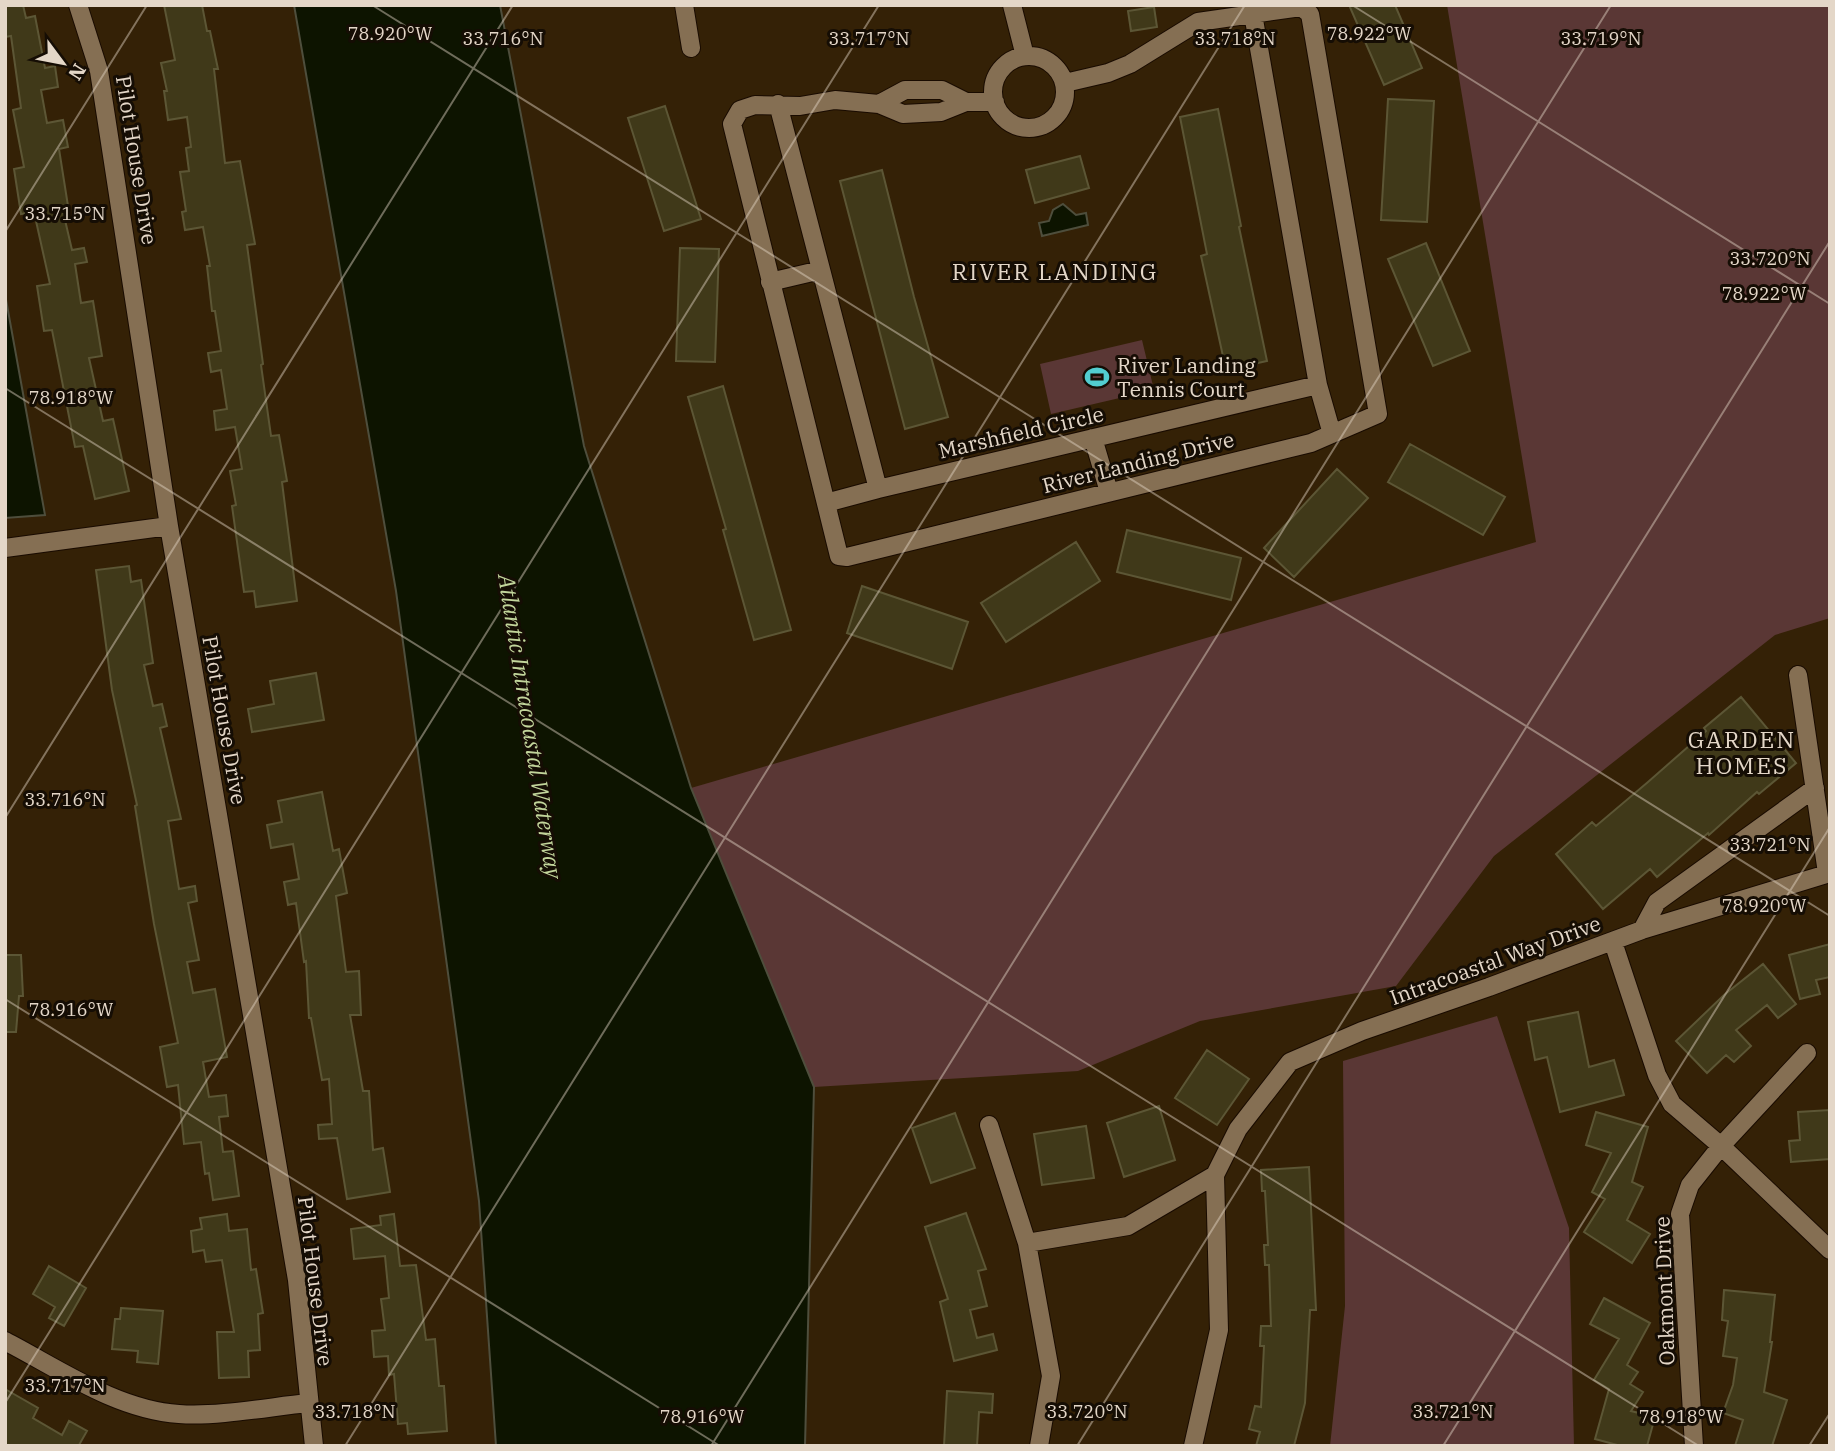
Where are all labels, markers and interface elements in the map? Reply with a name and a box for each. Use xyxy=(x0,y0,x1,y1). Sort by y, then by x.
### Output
text: 78.920°W xyxy=(348,22,433,45)
text: 78.922°W xyxy=(1327,22,1412,45)
text: 33.716°N xyxy=(462,27,544,50)
text: 33.717°N xyxy=(828,27,910,50)
text: 33.718°N xyxy=(1194,27,1276,50)
text: 33.719°N xyxy=(1560,27,1642,50)
north arrow xyxy=(28,28,98,98)
text: N xyxy=(63,59,92,85)
street label: Pilot House Drive xyxy=(110,73,164,247)
text: 33.715°N xyxy=(24,202,106,225)
text: 33.720°N xyxy=(1729,247,1811,270)
district label: RIVER LANDING xyxy=(952,256,1158,286)
text: 78.922°W xyxy=(1722,282,1807,305)
place label: River Landing Tennis Court xyxy=(1117,351,1256,403)
sports icon: River Landing Tennis Court xyxy=(1083,363,1111,391)
text: 78.918°W xyxy=(29,386,114,409)
street label: Marshfield Circle xyxy=(936,399,1106,465)
street label: River Landing Drive xyxy=(1039,425,1237,499)
water label: Atlantic Intracoastal Waterway xyxy=(492,570,570,883)
street label: Pilot House Drive xyxy=(196,633,254,807)
district label: GARDEN HOMES xyxy=(1688,724,1796,780)
text: 33.716°N xyxy=(24,788,106,811)
text: 33.721°N xyxy=(1729,833,1811,856)
text: 78.920°W xyxy=(1722,894,1807,917)
street label: Intracoastal Way Drive xyxy=(1386,909,1604,1011)
text: 78.916°W xyxy=(29,998,114,1021)
street label: Pilot House Drive xyxy=(292,1194,340,1368)
street label: Oakmont Drive xyxy=(1647,1216,1681,1366)
text: 33.717°N xyxy=(24,1374,106,1397)
text: 33.718°N xyxy=(314,1400,396,1423)
text: 33.720°N xyxy=(1046,1400,1128,1423)
text: 33.721°N xyxy=(1412,1400,1494,1423)
text: 78.916°W xyxy=(660,1405,745,1428)
text: 78.918°W xyxy=(1639,1405,1724,1428)

